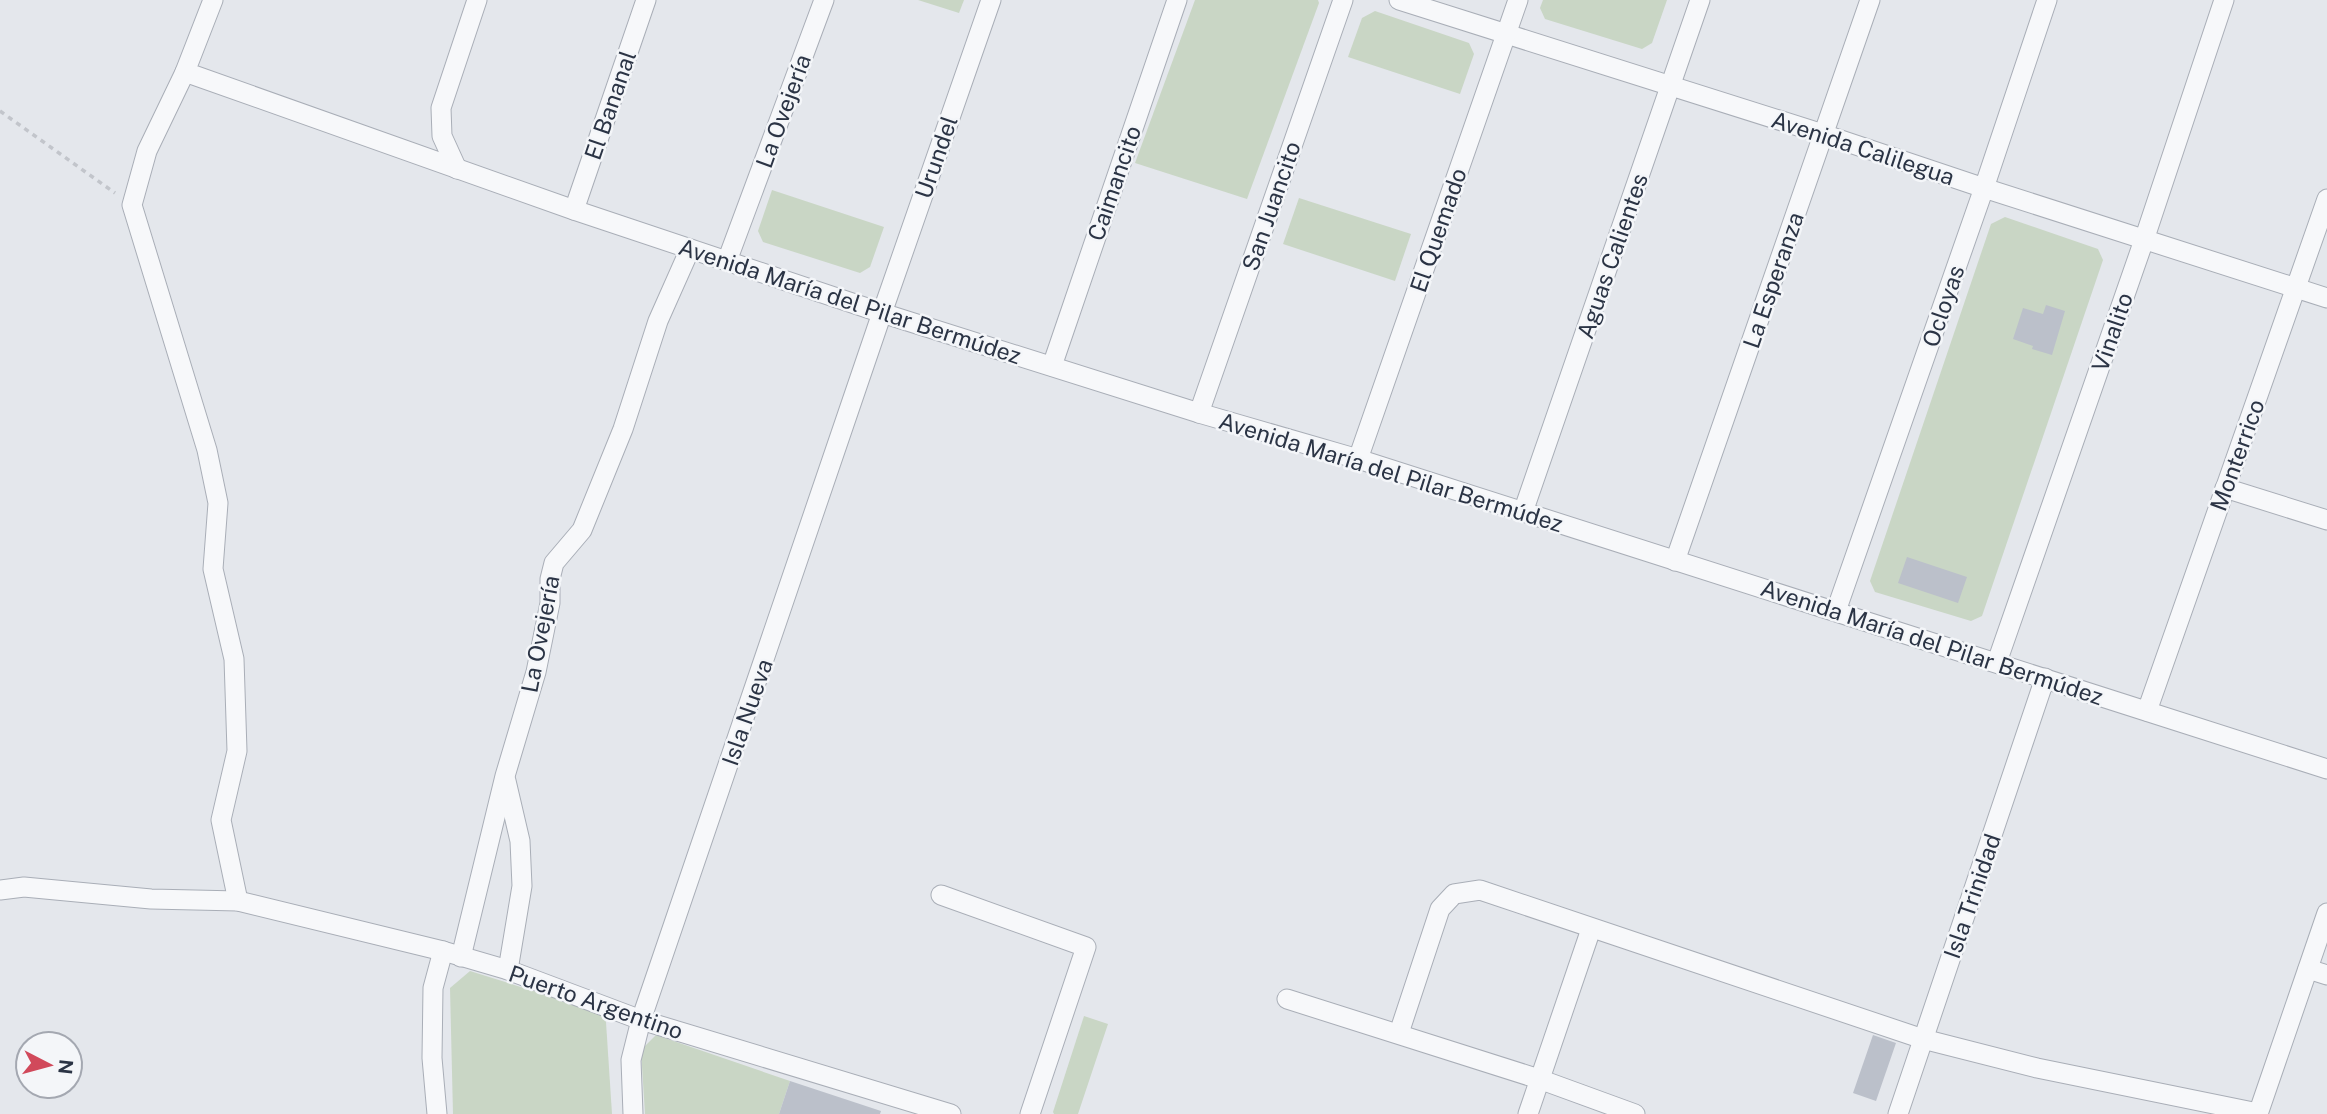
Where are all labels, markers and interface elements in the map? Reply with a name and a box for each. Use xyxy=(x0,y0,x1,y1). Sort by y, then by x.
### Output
street label: El Bananal xyxy=(579,47,641,163)
street label: La Ovejería xyxy=(750,51,816,171)
street label: Avenida Calilegua xyxy=(1768,106,1958,190)
street label: Urundel xyxy=(909,112,963,202)
street label: Caimancito xyxy=(1082,122,1146,244)
street label: San Juancito xyxy=(1236,138,1306,274)
street label: El Quemado xyxy=(1404,164,1472,296)
street label: Aguas Calientes xyxy=(1571,170,1653,342)
street label: La Esperanza xyxy=(1737,208,1809,352)
street label: Avenida María del Pilar Bermúdez xyxy=(676,233,1024,369)
street label: Ocloyas xyxy=(1916,262,1970,350)
street label: Vinalito xyxy=(2086,289,2138,375)
street label: Monterrico xyxy=(2204,396,2270,514)
street label: Avenida María del Pilar Bermúdez xyxy=(1216,407,1566,537)
street label: La Ovejería xyxy=(515,573,565,695)
street label: Avenida María del Pilar Bermúdez xyxy=(1758,574,2106,710)
street label: Isla Nueva xyxy=(716,655,778,769)
street label: Isla Trinidad xyxy=(1938,830,2006,962)
street label: Puerto Argentino xyxy=(505,960,687,1044)
north arrow xyxy=(14,1030,84,1100)
text: N xyxy=(54,1058,78,1075)

